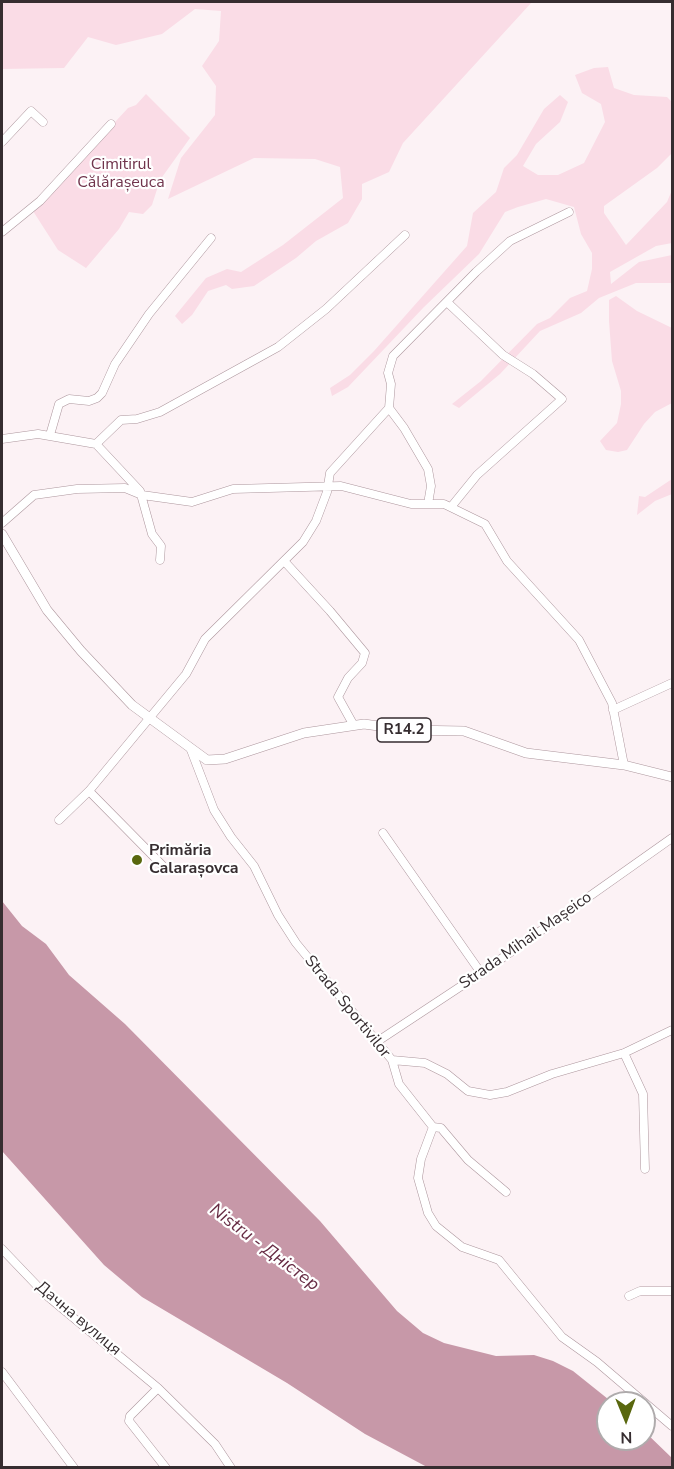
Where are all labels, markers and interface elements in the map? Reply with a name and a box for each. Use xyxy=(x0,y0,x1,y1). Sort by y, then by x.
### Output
park label: Cimitirul Călărașeuca xyxy=(77,155,165,193)
road number: R14.2 xyxy=(377,718,431,742)
place label: Primăria Calarașovca xyxy=(149,841,239,879)
marker: Primăria Calarașovca xyxy=(130,853,144,867)
street label: Strada Mihail Mașeico xyxy=(456,888,596,994)
street label: Strada Sportivilor xyxy=(300,952,394,1062)
water label: Nistru - Дністер xyxy=(205,1200,323,1296)
street label: Дачна вулиця xyxy=(31,1278,125,1360)
north arrow xyxy=(596,1391,656,1451)
text: N xyxy=(620,1426,632,1448)

